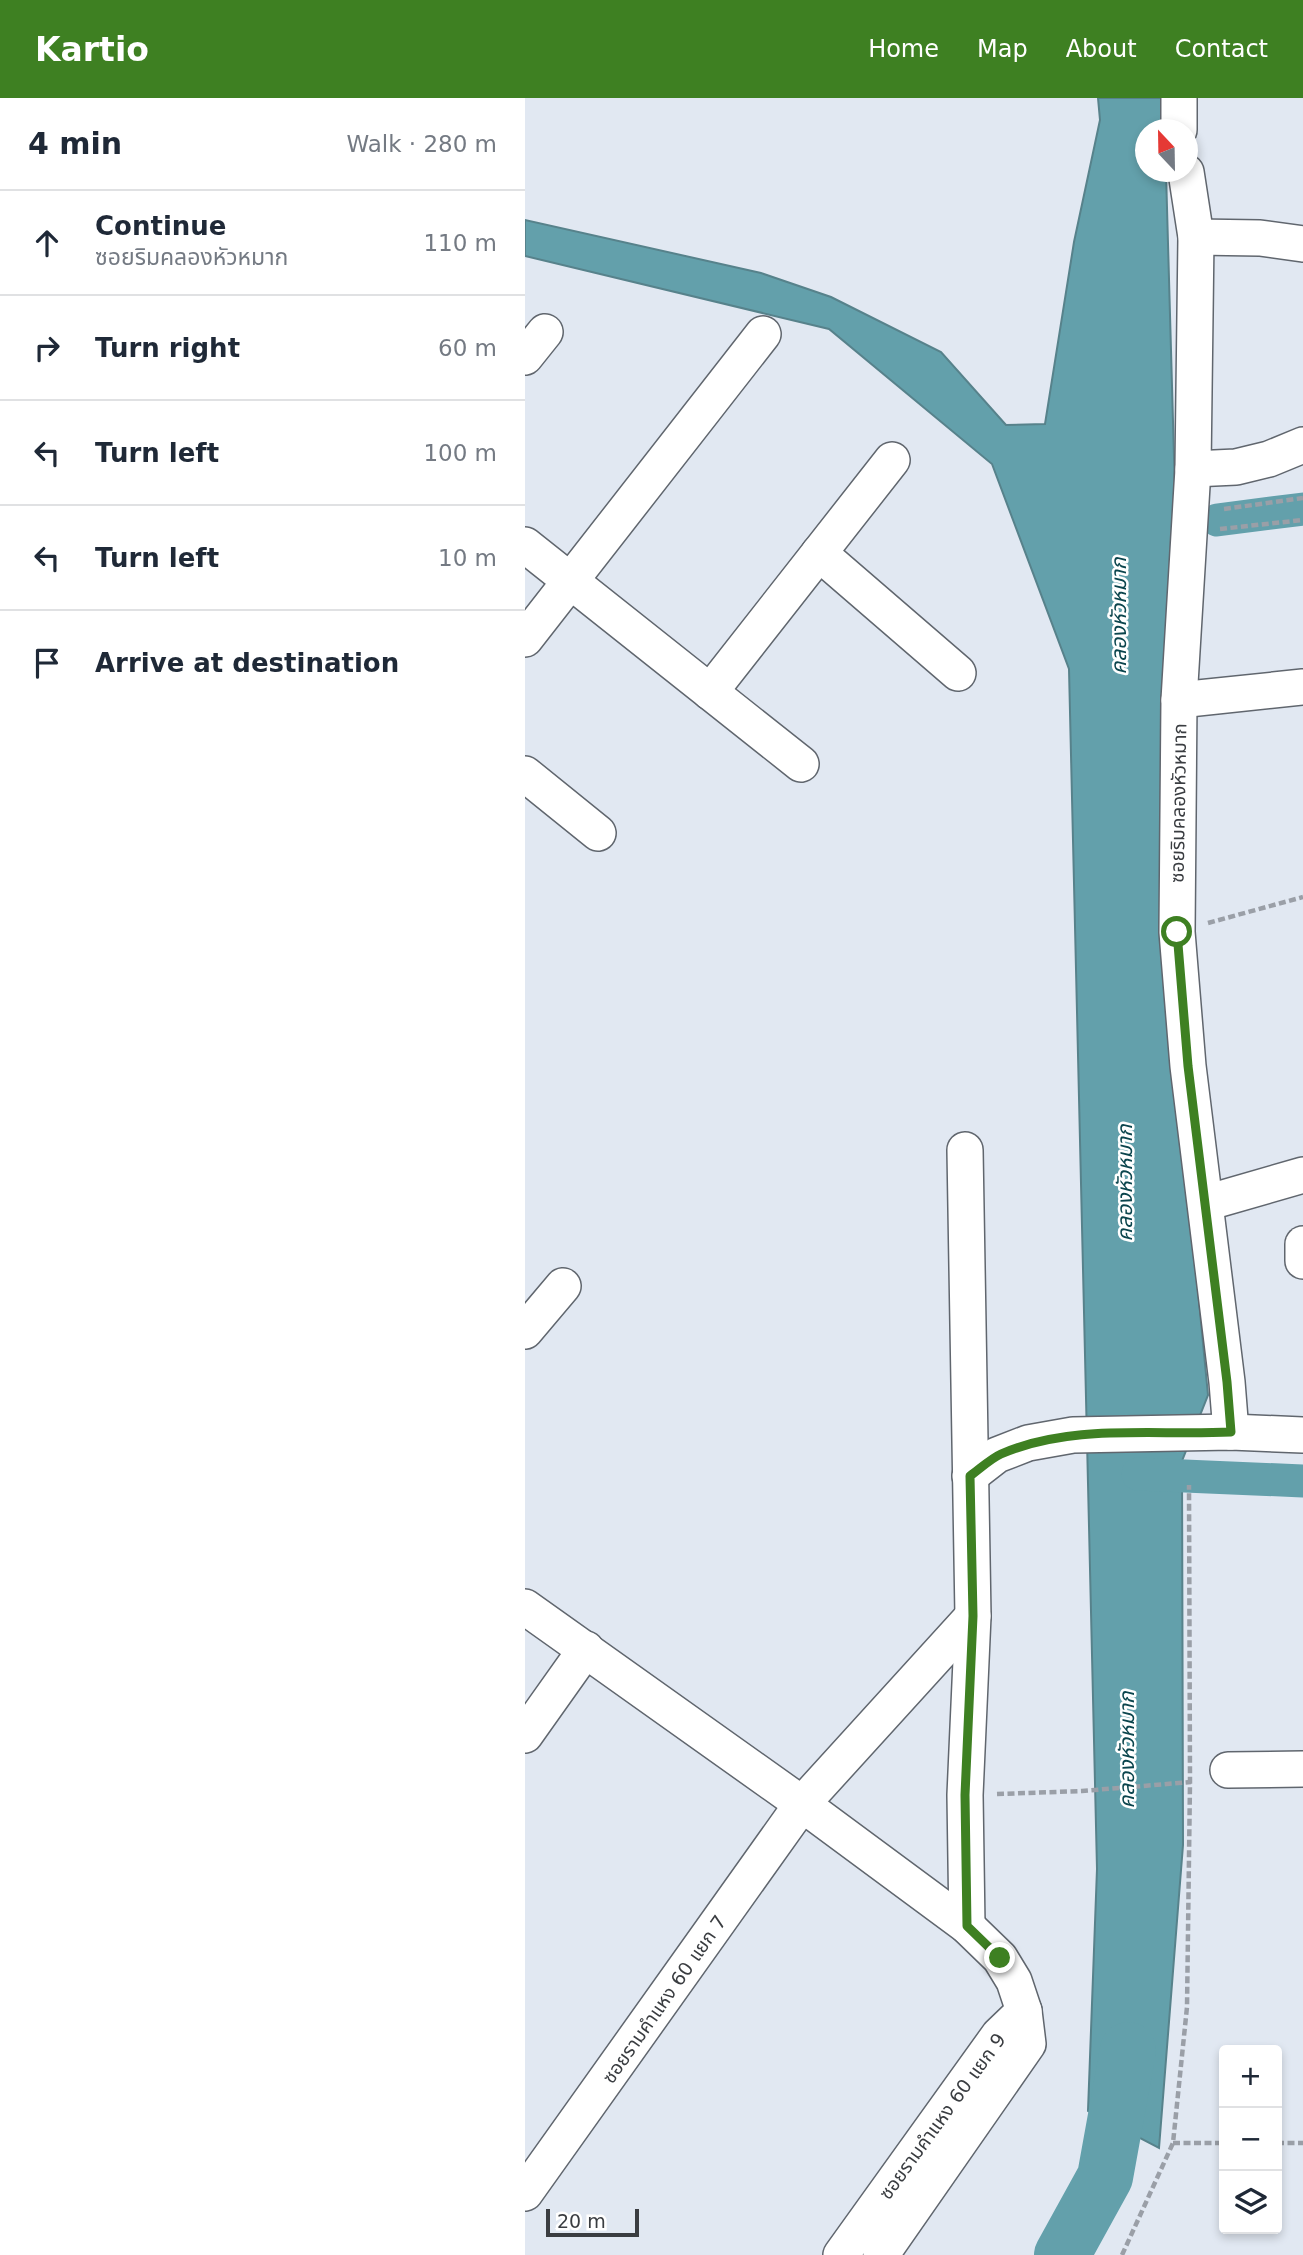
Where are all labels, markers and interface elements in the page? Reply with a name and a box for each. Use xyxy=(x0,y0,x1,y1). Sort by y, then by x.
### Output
text: Kartio xyxy=(35,30,149,69)
text: Home xyxy=(868,35,939,63)
text: Map xyxy=(977,35,1028,63)
text: About xyxy=(1066,35,1137,63)
text: Contact xyxy=(1175,35,1268,63)
north arrow xyxy=(1135,119,1198,182)
text: 4 min xyxy=(28,126,122,161)
text: Walk · 280 m xyxy=(346,131,497,157)
text: Continue xyxy=(95,211,226,241)
icon: ahead xyxy=(28,224,66,262)
text: 110 m xyxy=(423,230,497,256)
text: ซอยริมคลองหัวหมาก xyxy=(95,244,288,270)
icon: right xyxy=(28,329,66,367)
text: Turn right xyxy=(95,333,240,363)
text: 60 m xyxy=(438,335,497,361)
icon: left xyxy=(28,434,66,472)
text: Turn left xyxy=(95,438,219,468)
text: 100 m xyxy=(423,440,497,466)
icon: left xyxy=(28,539,66,577)
text: Turn left xyxy=(95,543,219,573)
text: 10 m xyxy=(438,545,497,571)
water label: คลองหัวหมาก xyxy=(1107,556,1131,675)
icon: arrive xyxy=(28,644,66,682)
text: Arrive at destination xyxy=(95,648,399,678)
street label: ซอยริมคลองหัวหมาก xyxy=(1166,723,1190,883)
route start xyxy=(1161,916,1192,947)
water label: คลองหัวหมาก xyxy=(1113,1123,1137,1242)
water label: คลองหัวหมาก xyxy=(1115,1690,1139,1809)
street label: ซอยรามคำแหง 60 แยก 7 xyxy=(598,1911,730,2087)
route end xyxy=(984,1942,1015,1973)
street label: ซอยรามคำแหง 60 แยก 9 xyxy=(874,2029,1010,2203)
map controls xyxy=(1219,2045,1282,2234)
button: + xyxy=(1219,2045,1282,2108)
button: − xyxy=(1219,2108,1282,2171)
button: layers xyxy=(1219,2171,1282,2234)
scale bar xyxy=(546,2206,639,2238)
text: 20 m xyxy=(557,2210,606,2232)

